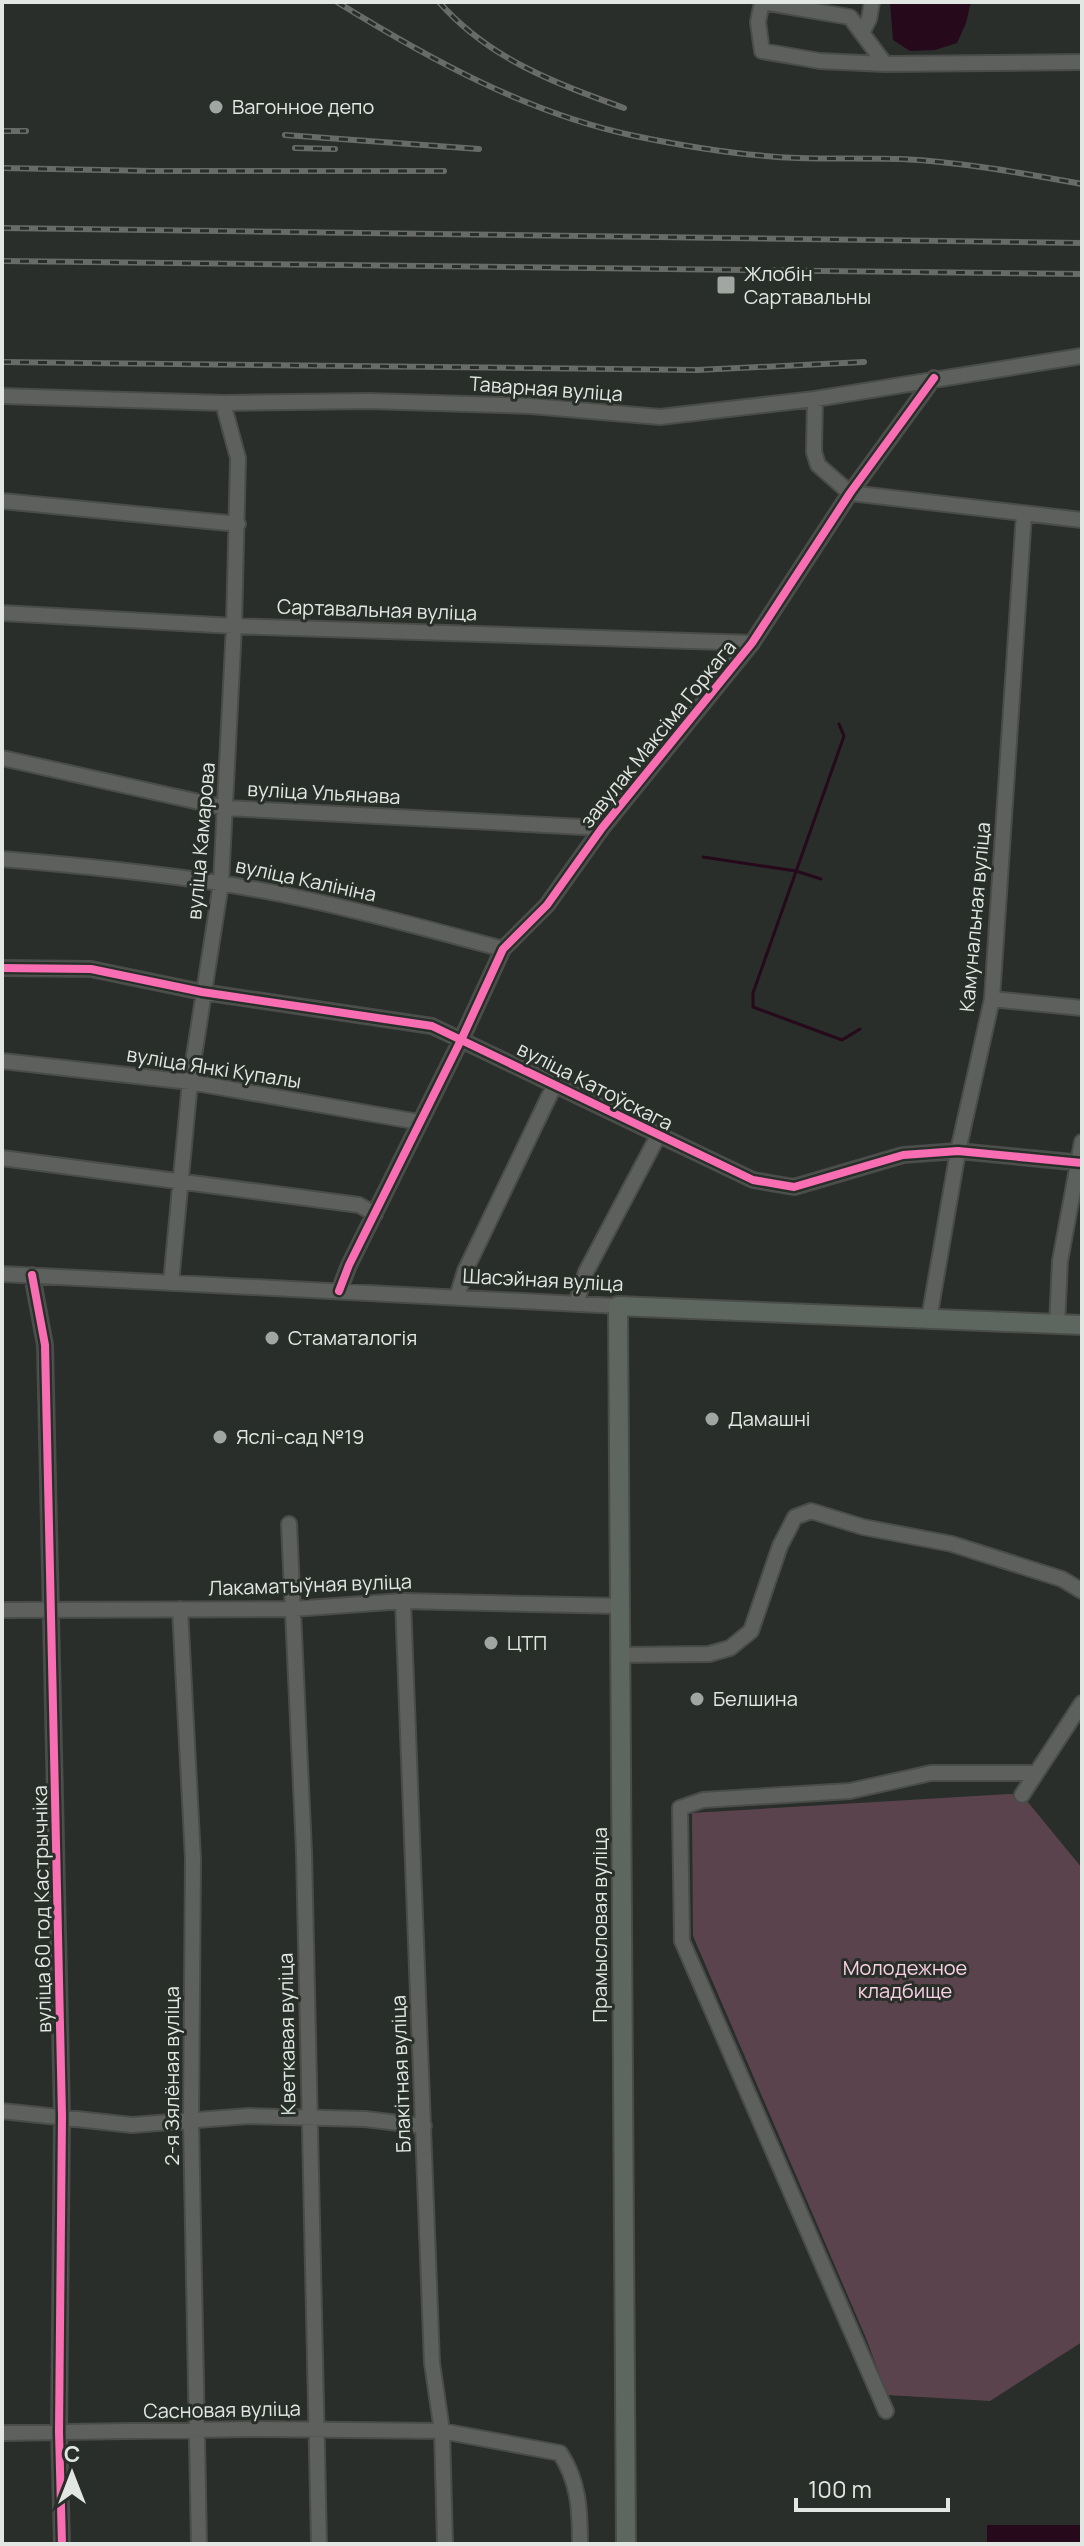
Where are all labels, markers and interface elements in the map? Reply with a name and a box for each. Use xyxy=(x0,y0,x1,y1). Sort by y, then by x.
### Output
place label: Вагонное депо xyxy=(232,93,374,120)
marker: Вагонное депо xyxy=(207,98,225,116)
place label: Жлобін Сартавальны xyxy=(744,260,871,310)
marker: Жлобін Сартавальны xyxy=(715,274,737,296)
street label: Таварная вуліца xyxy=(468,370,624,407)
street label: Сартавальная вуліца xyxy=(276,593,478,626)
street label: завулак Максіма Горкага xyxy=(573,634,742,833)
street label: вуліца Камарова xyxy=(180,761,221,921)
street label: вуліца Ульянава xyxy=(247,775,401,810)
street label: Камунальная вуліца xyxy=(953,821,996,1013)
street label: вуліца Калініна xyxy=(233,851,379,908)
street label: вуліца Катоўскага xyxy=(513,1035,678,1136)
street label: вуліца Янкі Купалы xyxy=(125,1040,303,1095)
street label: Шасэйная вуліца xyxy=(462,1262,624,1297)
place label: Стаматалогія xyxy=(288,1324,417,1351)
marker: Стаматалогія xyxy=(263,1329,281,1347)
place label: Дамашні xyxy=(728,1405,810,1432)
marker: Дамашні xyxy=(703,1410,721,1428)
place label: Яслі-сад №19 xyxy=(236,1423,364,1450)
marker: Яслі-сад №19 xyxy=(211,1428,229,1446)
street label: Лакаматыўная вуліца xyxy=(208,1567,412,1602)
place label: ЦТП xyxy=(507,1629,547,1656)
marker: ЦТП xyxy=(482,1634,500,1652)
place label: Белшина xyxy=(713,1685,798,1712)
marker: Белшина xyxy=(688,1690,706,1708)
street label: вуліца 60 год Кастрычніка xyxy=(26,1785,57,2033)
street label: Прамысловая вуліца xyxy=(586,1827,613,2023)
street label: Кветкавая вуліца xyxy=(272,1952,301,2116)
park label: Молодежное кладбище xyxy=(843,1954,967,2004)
street label: 2-я Зялёная вуліца xyxy=(158,1986,185,2166)
street label: Блакітная вуліца xyxy=(384,1995,417,2153)
street label: Сасновая вуліца xyxy=(143,2395,301,2424)
north arrow xyxy=(32,2434,112,2514)
text: С xyxy=(64,2439,80,2469)
scale bar xyxy=(796,2462,948,2512)
text: 100 m xyxy=(808,2472,872,2505)

